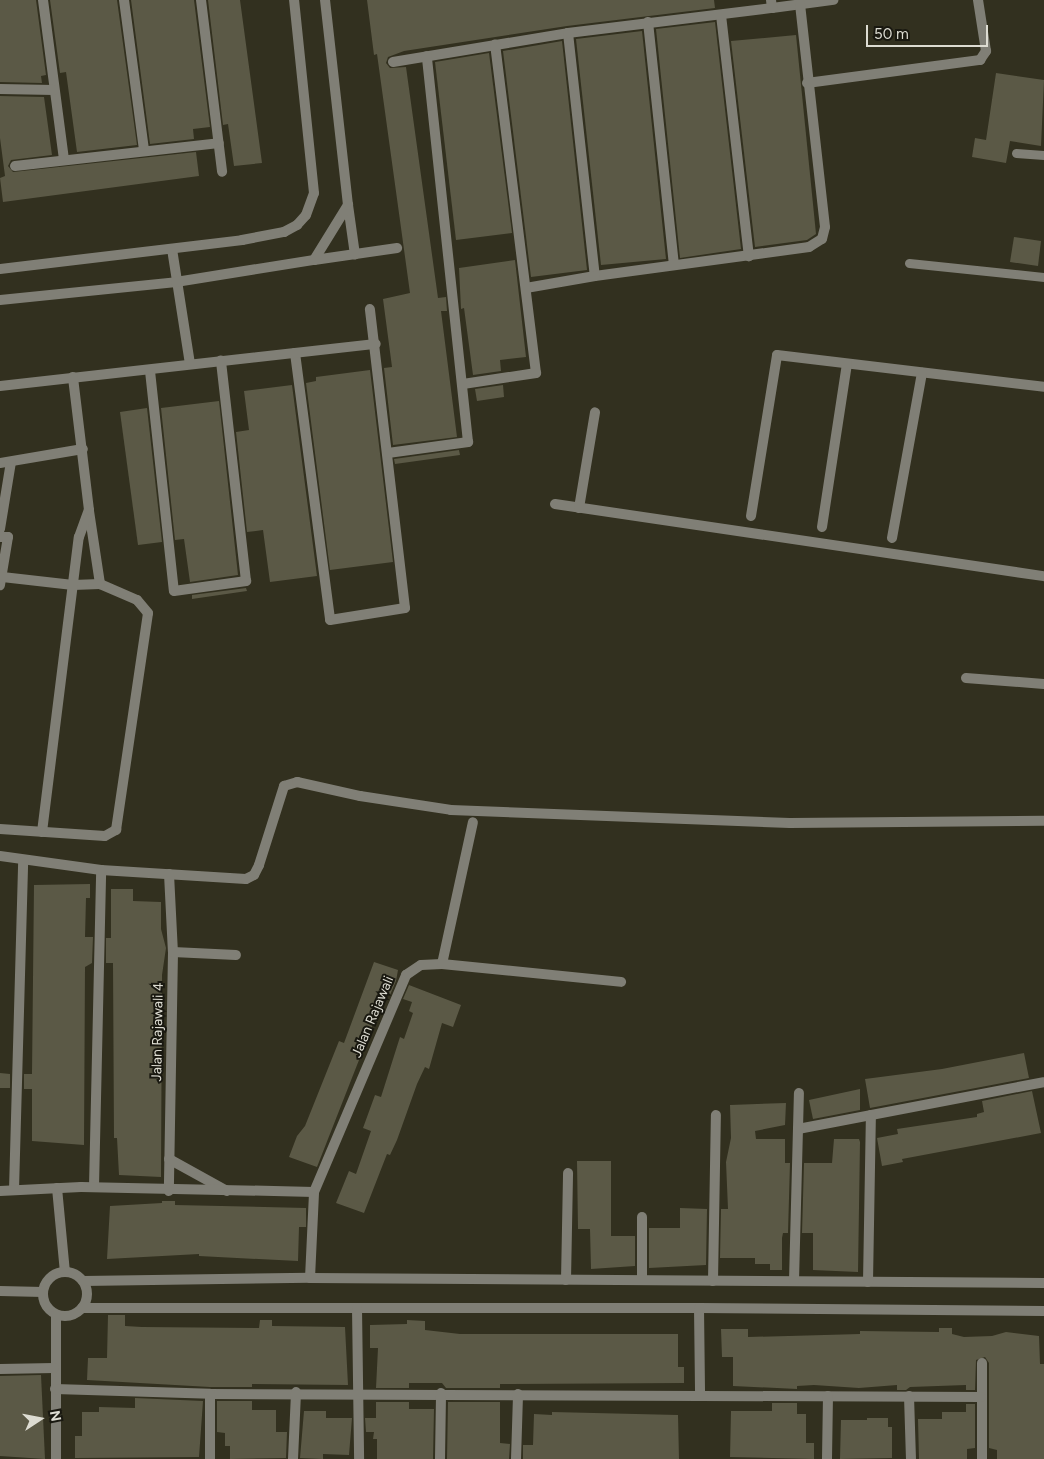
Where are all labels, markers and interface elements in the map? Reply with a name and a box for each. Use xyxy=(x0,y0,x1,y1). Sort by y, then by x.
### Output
scale bar xyxy=(869,15,992,47)
text: 50 m xyxy=(874,25,909,43)
street label: Jalan Rajawali xyxy=(348,974,398,1060)
street label: Jalan Rajawali 4 xyxy=(149,982,167,1082)
north arrow xyxy=(15,1394,65,1444)
text: N xyxy=(46,1409,65,1423)

